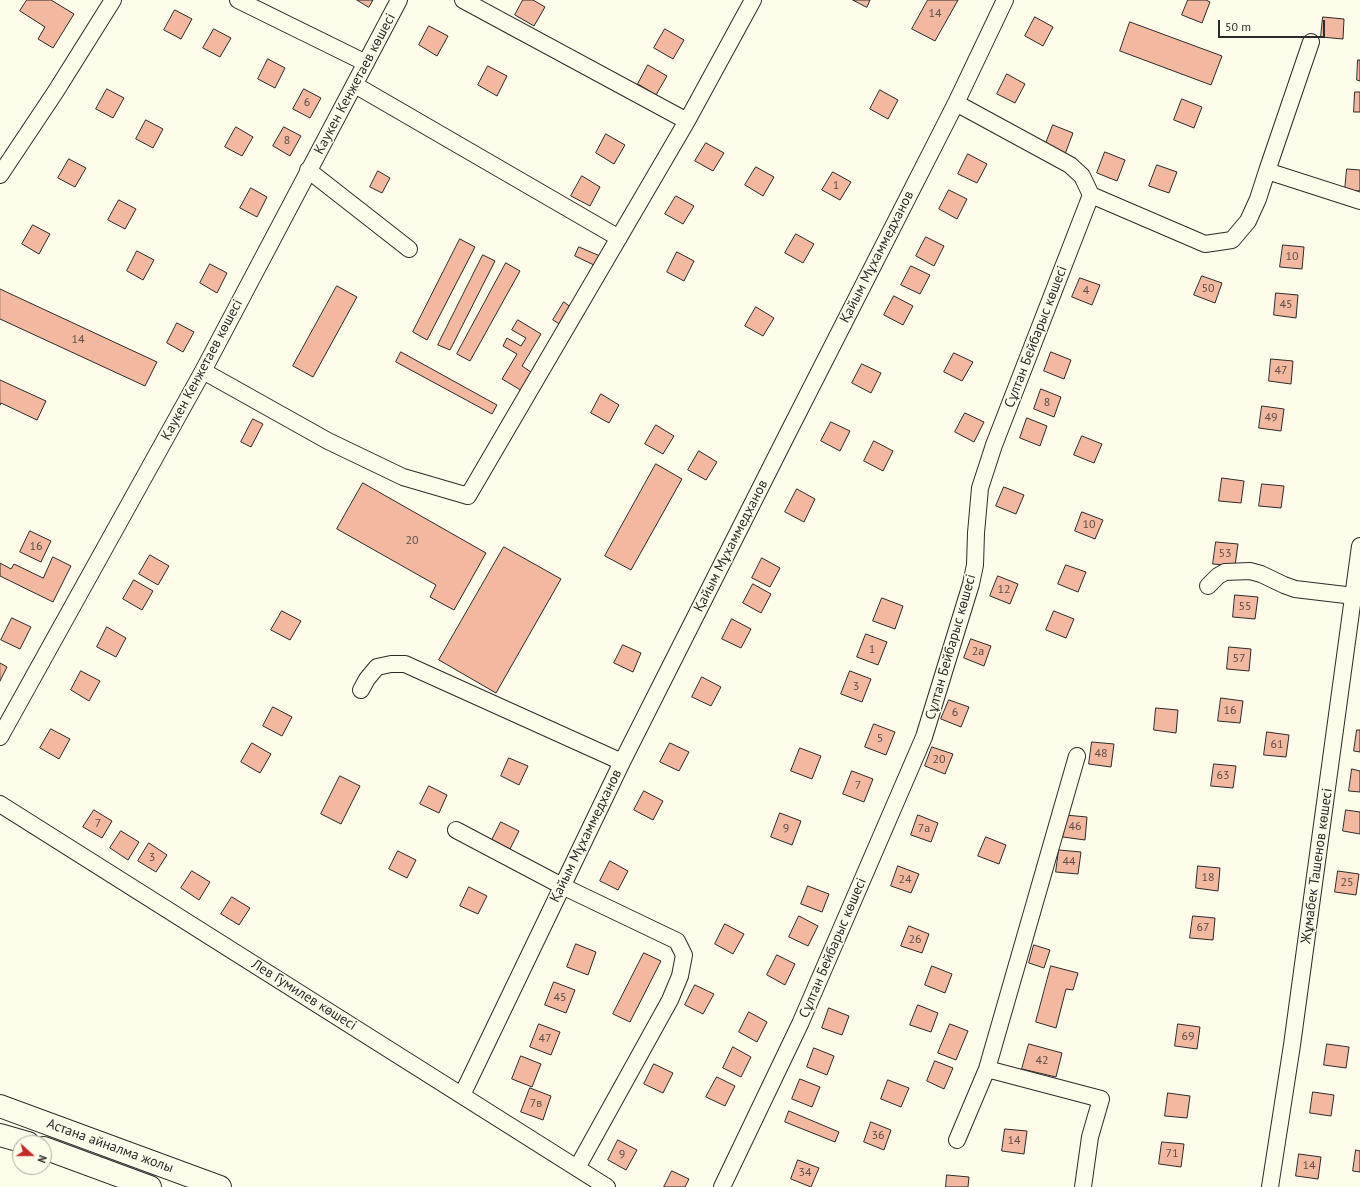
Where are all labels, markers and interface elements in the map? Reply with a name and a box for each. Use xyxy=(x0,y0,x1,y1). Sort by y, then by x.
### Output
house number: 14 xyxy=(928,7,942,21)
street label: Каукен Кенжетаев көшесі xyxy=(311,11,399,157)
scale bar xyxy=(1220,12,1327,38)
text: 50 m xyxy=(1225,19,1251,34)
house number: 6 xyxy=(304,96,310,110)
house number: 8 xyxy=(284,134,290,148)
house number: 1 xyxy=(833,179,839,193)
street label: Қайым Мұхаммедханов xyxy=(836,188,918,326)
house number: 10 xyxy=(1285,250,1299,264)
street label: Сұлтан Бейбарыс көшесі xyxy=(1001,264,1071,410)
house number: 50 xyxy=(1201,282,1215,296)
house number: 4 xyxy=(1083,284,1089,298)
street label: Каукен Кенжетаев көшесі xyxy=(158,297,246,443)
house number: 45 xyxy=(1279,298,1293,312)
house number: 14 xyxy=(71,333,85,347)
house number: 47 xyxy=(1274,364,1288,378)
house number: 8 xyxy=(1044,396,1050,410)
house number: 49 xyxy=(1264,411,1278,425)
street label: Қайым Мұхаммедханов xyxy=(690,477,772,615)
house number: 10 xyxy=(1082,518,1096,532)
house number: 20 xyxy=(405,534,419,548)
house number: 16 xyxy=(29,540,43,554)
house number: 53 xyxy=(1218,547,1232,561)
street label: Сұлтан Бейбарыс көшесі xyxy=(922,572,980,722)
house number: 12 xyxy=(997,583,1011,597)
house number: 55 xyxy=(1238,600,1252,614)
house number: 1 xyxy=(869,643,875,657)
house number: 2а xyxy=(972,645,984,659)
house number: 57 xyxy=(1232,652,1246,666)
house number: 3 xyxy=(853,680,859,694)
house number: 16 xyxy=(1223,704,1237,718)
house number: 6 xyxy=(952,706,958,720)
house number: 5 xyxy=(877,732,883,746)
house number: 61 xyxy=(1270,738,1284,752)
house number: 48 xyxy=(1094,747,1108,761)
house number: 20 xyxy=(932,753,946,767)
street label: Қайым Мұхаммедханов xyxy=(546,767,626,905)
house number: 63 xyxy=(1216,769,1230,783)
house number: 7 xyxy=(855,779,861,793)
street label: Жұмабек Ташенов көшесі xyxy=(1298,787,1336,945)
house number: 7 xyxy=(95,817,101,831)
house number: 46 xyxy=(1068,820,1082,834)
house number: 9 xyxy=(783,822,789,836)
house number: 7а xyxy=(918,822,930,836)
house number: 3 xyxy=(149,851,155,865)
house number: 44 xyxy=(1062,855,1076,869)
house number: 18 xyxy=(1201,871,1215,885)
house number: 24 xyxy=(898,873,912,887)
street label: Сұлтан Бейбарыс көшесі xyxy=(796,875,870,1021)
house number: 25 xyxy=(1340,876,1354,890)
house number: 67 xyxy=(1196,921,1210,935)
house number: 26 xyxy=(908,933,922,947)
street label: Лев Гумилев көшесі xyxy=(248,956,360,1034)
house number: 45 xyxy=(553,991,567,1005)
house number: 69 xyxy=(1181,1030,1195,1044)
house number: 47 xyxy=(538,1032,552,1046)
house number: 42 xyxy=(1035,1054,1049,1068)
house number: 7в xyxy=(530,1097,542,1111)
street label: Астана айналма жолы xyxy=(44,1115,176,1177)
house number: 36 xyxy=(871,1129,885,1143)
house number: 14 xyxy=(1007,1134,1021,1148)
north arrow xyxy=(12,1135,52,1175)
house number: 71 xyxy=(1165,1147,1179,1161)
house number: 9 xyxy=(619,1148,625,1162)
text: N xyxy=(34,1153,50,1165)
house number: 14 xyxy=(1302,1159,1316,1173)
house number: 34 xyxy=(798,1166,812,1180)

